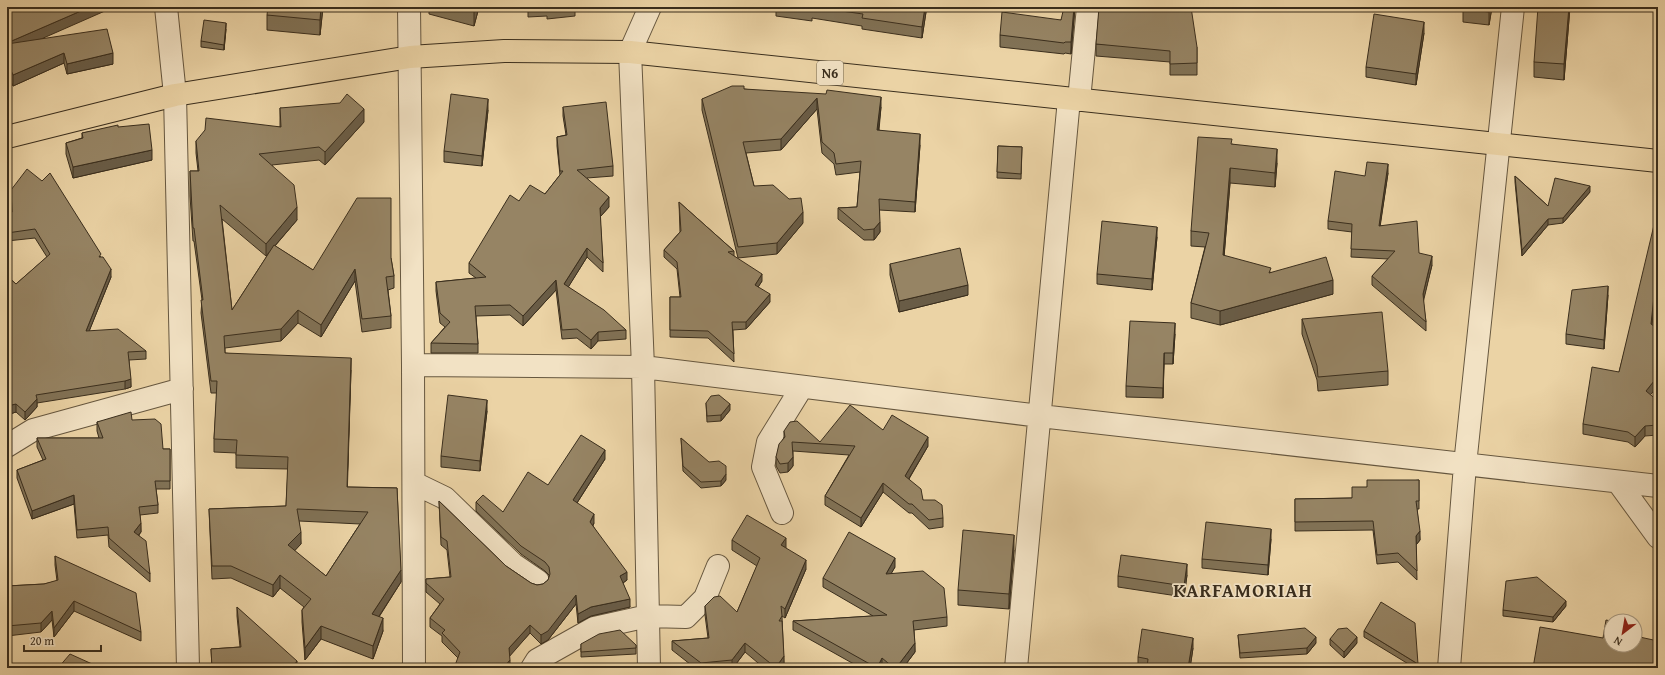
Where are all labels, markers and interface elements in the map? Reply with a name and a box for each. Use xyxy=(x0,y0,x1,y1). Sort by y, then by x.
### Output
road number: N6 xyxy=(817,61,843,85)
district label: KARFAMORIAH xyxy=(1173,576,1313,604)
north arrow xyxy=(1603,613,1643,653)
scale bar xyxy=(24,627,101,653)
text: 20 m xyxy=(30,632,54,649)
text: N xyxy=(1610,632,1625,650)

